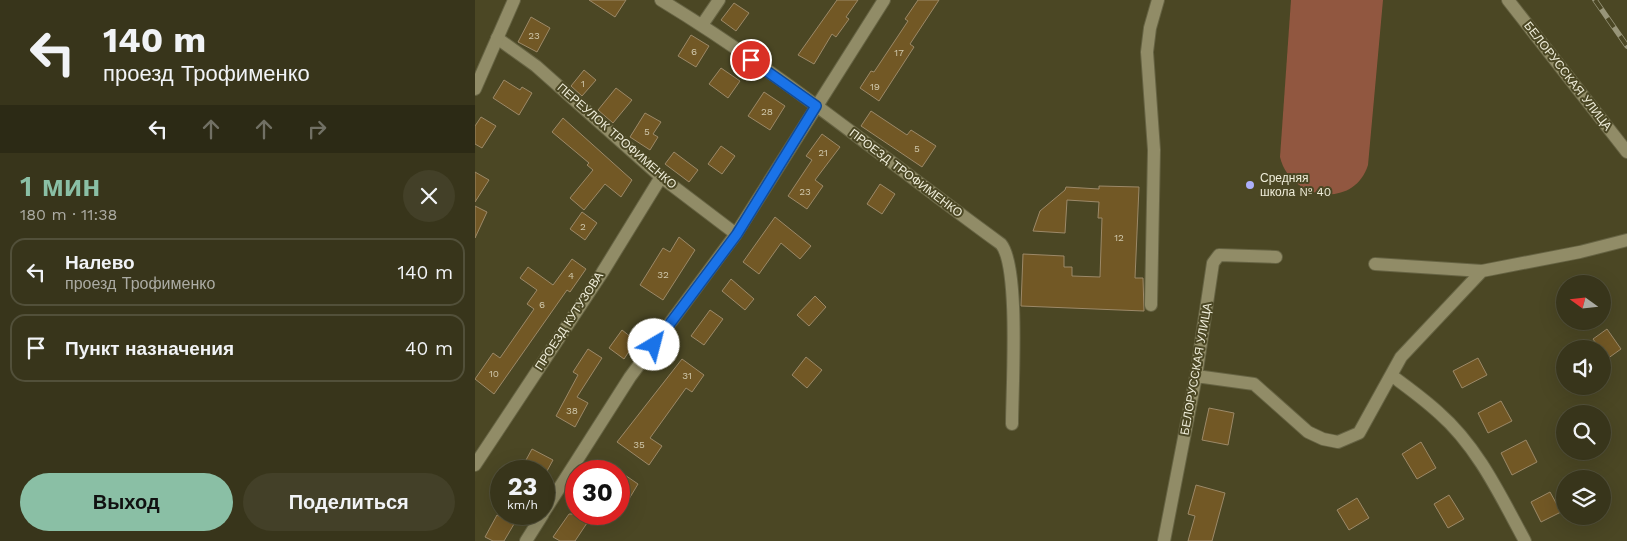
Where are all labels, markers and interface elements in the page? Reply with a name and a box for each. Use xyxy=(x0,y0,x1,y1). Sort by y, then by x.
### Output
text: 140 m xyxy=(103,19,206,61)
street label: БЕЛОРУССКАЯ УЛИЦА xyxy=(1521,19,1615,133)
icon: left xyxy=(20,20,85,85)
house number: 23 xyxy=(528,30,540,41)
pin xyxy=(730,39,772,81)
house number: 6 xyxy=(691,46,697,57)
icon: arrive xyxy=(737,46,765,74)
house number: 17 xyxy=(894,47,904,58)
text: проезд Трофименко xyxy=(103,61,310,86)
house number: 1 xyxy=(581,78,585,89)
street label: ПЕРЕУЛОК ТРОФИМЕНКО xyxy=(555,80,679,192)
house number: 19 xyxy=(870,81,880,92)
house number: 28 xyxy=(761,106,773,117)
icon: left xyxy=(144,115,172,143)
icon: ahead xyxy=(197,115,225,143)
icon: ahead xyxy=(250,115,278,143)
icon: right xyxy=(303,115,331,143)
house number: 5 xyxy=(644,126,650,137)
street label: ПРОЕЗД ТРОФИМЕНКО xyxy=(847,126,965,220)
house number: 5 xyxy=(914,143,920,154)
house number: 21 xyxy=(818,147,828,158)
text: 1 мин xyxy=(20,168,100,203)
button: close xyxy=(403,170,455,222)
place label: Средняя школа № 40 xyxy=(1260,171,1331,199)
marker: Средняя школа № 40 xyxy=(1244,179,1256,191)
house number: 23 xyxy=(799,186,811,197)
text: 180 m · 11:38 xyxy=(20,205,117,224)
house number: 2 xyxy=(580,221,586,232)
house number: 12 xyxy=(1114,232,1124,243)
text: Налево xyxy=(65,251,135,274)
icon: left xyxy=(22,258,50,286)
text: 140 m xyxy=(398,261,453,284)
street label: ПРОЕЗД КУТУЗОВА xyxy=(532,269,606,373)
house number: 32 xyxy=(657,269,669,280)
house number: 4 xyxy=(568,270,574,281)
text: проезд Трофименко xyxy=(65,274,215,293)
north arrow xyxy=(1556,275,1611,330)
map controls xyxy=(1556,275,1611,525)
house number: 6 xyxy=(539,299,545,310)
street label: БЕЛОРУССКАЯ УЛИЦА xyxy=(1177,302,1215,436)
position arrow xyxy=(627,318,679,370)
icon: arrive xyxy=(22,334,50,362)
text: Пункт назначения xyxy=(65,337,234,360)
text: 40 m xyxy=(405,337,453,360)
button: sound xyxy=(1556,340,1611,395)
house number: 10 xyxy=(489,368,499,379)
house number: 31 xyxy=(682,370,692,381)
house number: 38 xyxy=(566,405,578,416)
button: search xyxy=(1556,405,1611,460)
house number: 35 xyxy=(633,439,645,450)
speed limit sign: 30 xyxy=(565,460,630,525)
button: layers xyxy=(1556,470,1611,525)
text: 23 xyxy=(508,472,537,501)
button: Выход xyxy=(20,473,233,531)
button: Поделиться xyxy=(243,473,455,531)
text: km/h xyxy=(507,498,538,512)

